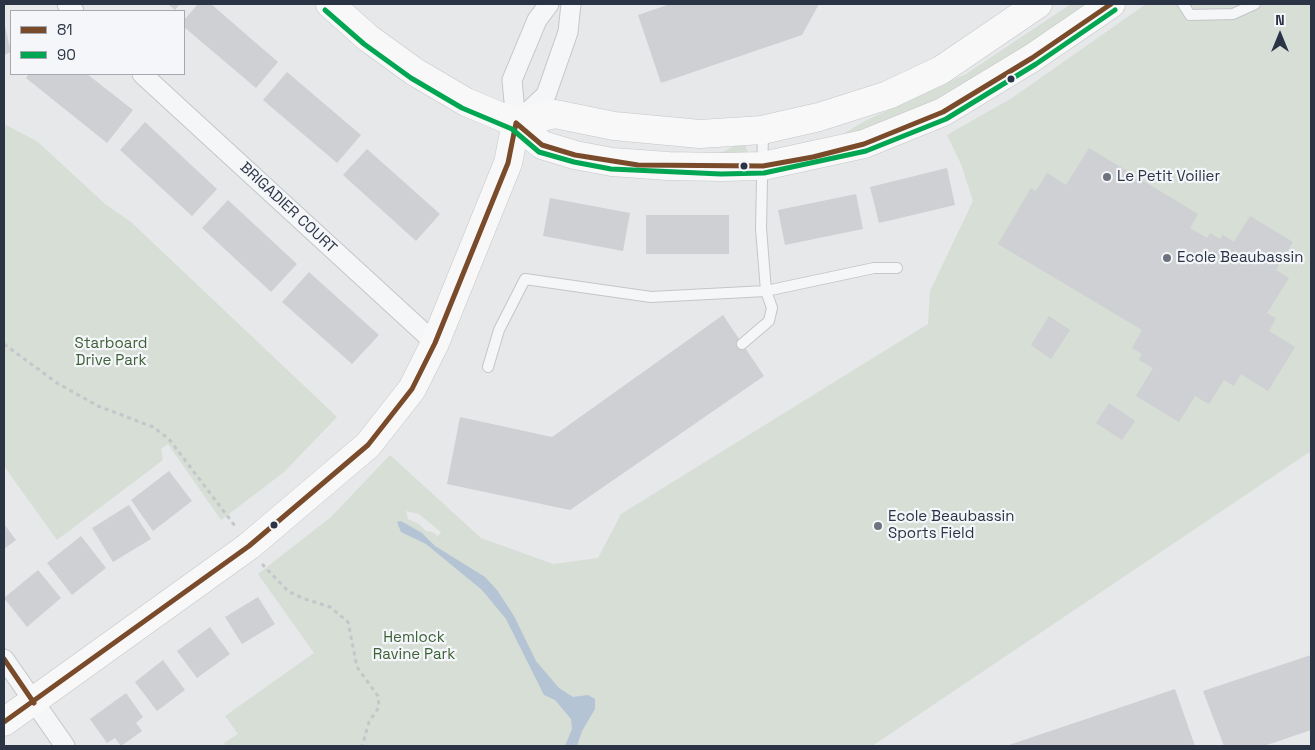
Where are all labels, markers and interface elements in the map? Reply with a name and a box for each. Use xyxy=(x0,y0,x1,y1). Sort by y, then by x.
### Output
legend xyxy=(10,10,185,75)
north arrow xyxy=(1255,10,1305,60)
text: N xyxy=(1275,11,1285,29)
text: 81 xyxy=(57,20,73,39)
text: 90 xyxy=(57,45,76,64)
unlabelled marker xyxy=(1006,74,1016,84)
street label: BRIGADIER COURT xyxy=(236,159,340,257)
unlabelled marker xyxy=(739,161,749,171)
place label: Le Petit Voilier xyxy=(1117,168,1220,186)
marker: Le Petit Voilier xyxy=(1101,171,1113,183)
place label: Ecole Beaubassin xyxy=(1177,249,1303,267)
marker: Ecole Beaubassin xyxy=(1161,252,1173,264)
park label: Starboard Drive Park xyxy=(75,335,147,370)
place label: Ecole Beaubassin Sports Field xyxy=(888,508,1014,543)
unlabelled marker xyxy=(269,520,279,530)
marker: Ecole Beaubassin Sports Field xyxy=(872,520,884,532)
park label: Hemlock Ravine Park xyxy=(373,629,455,664)

